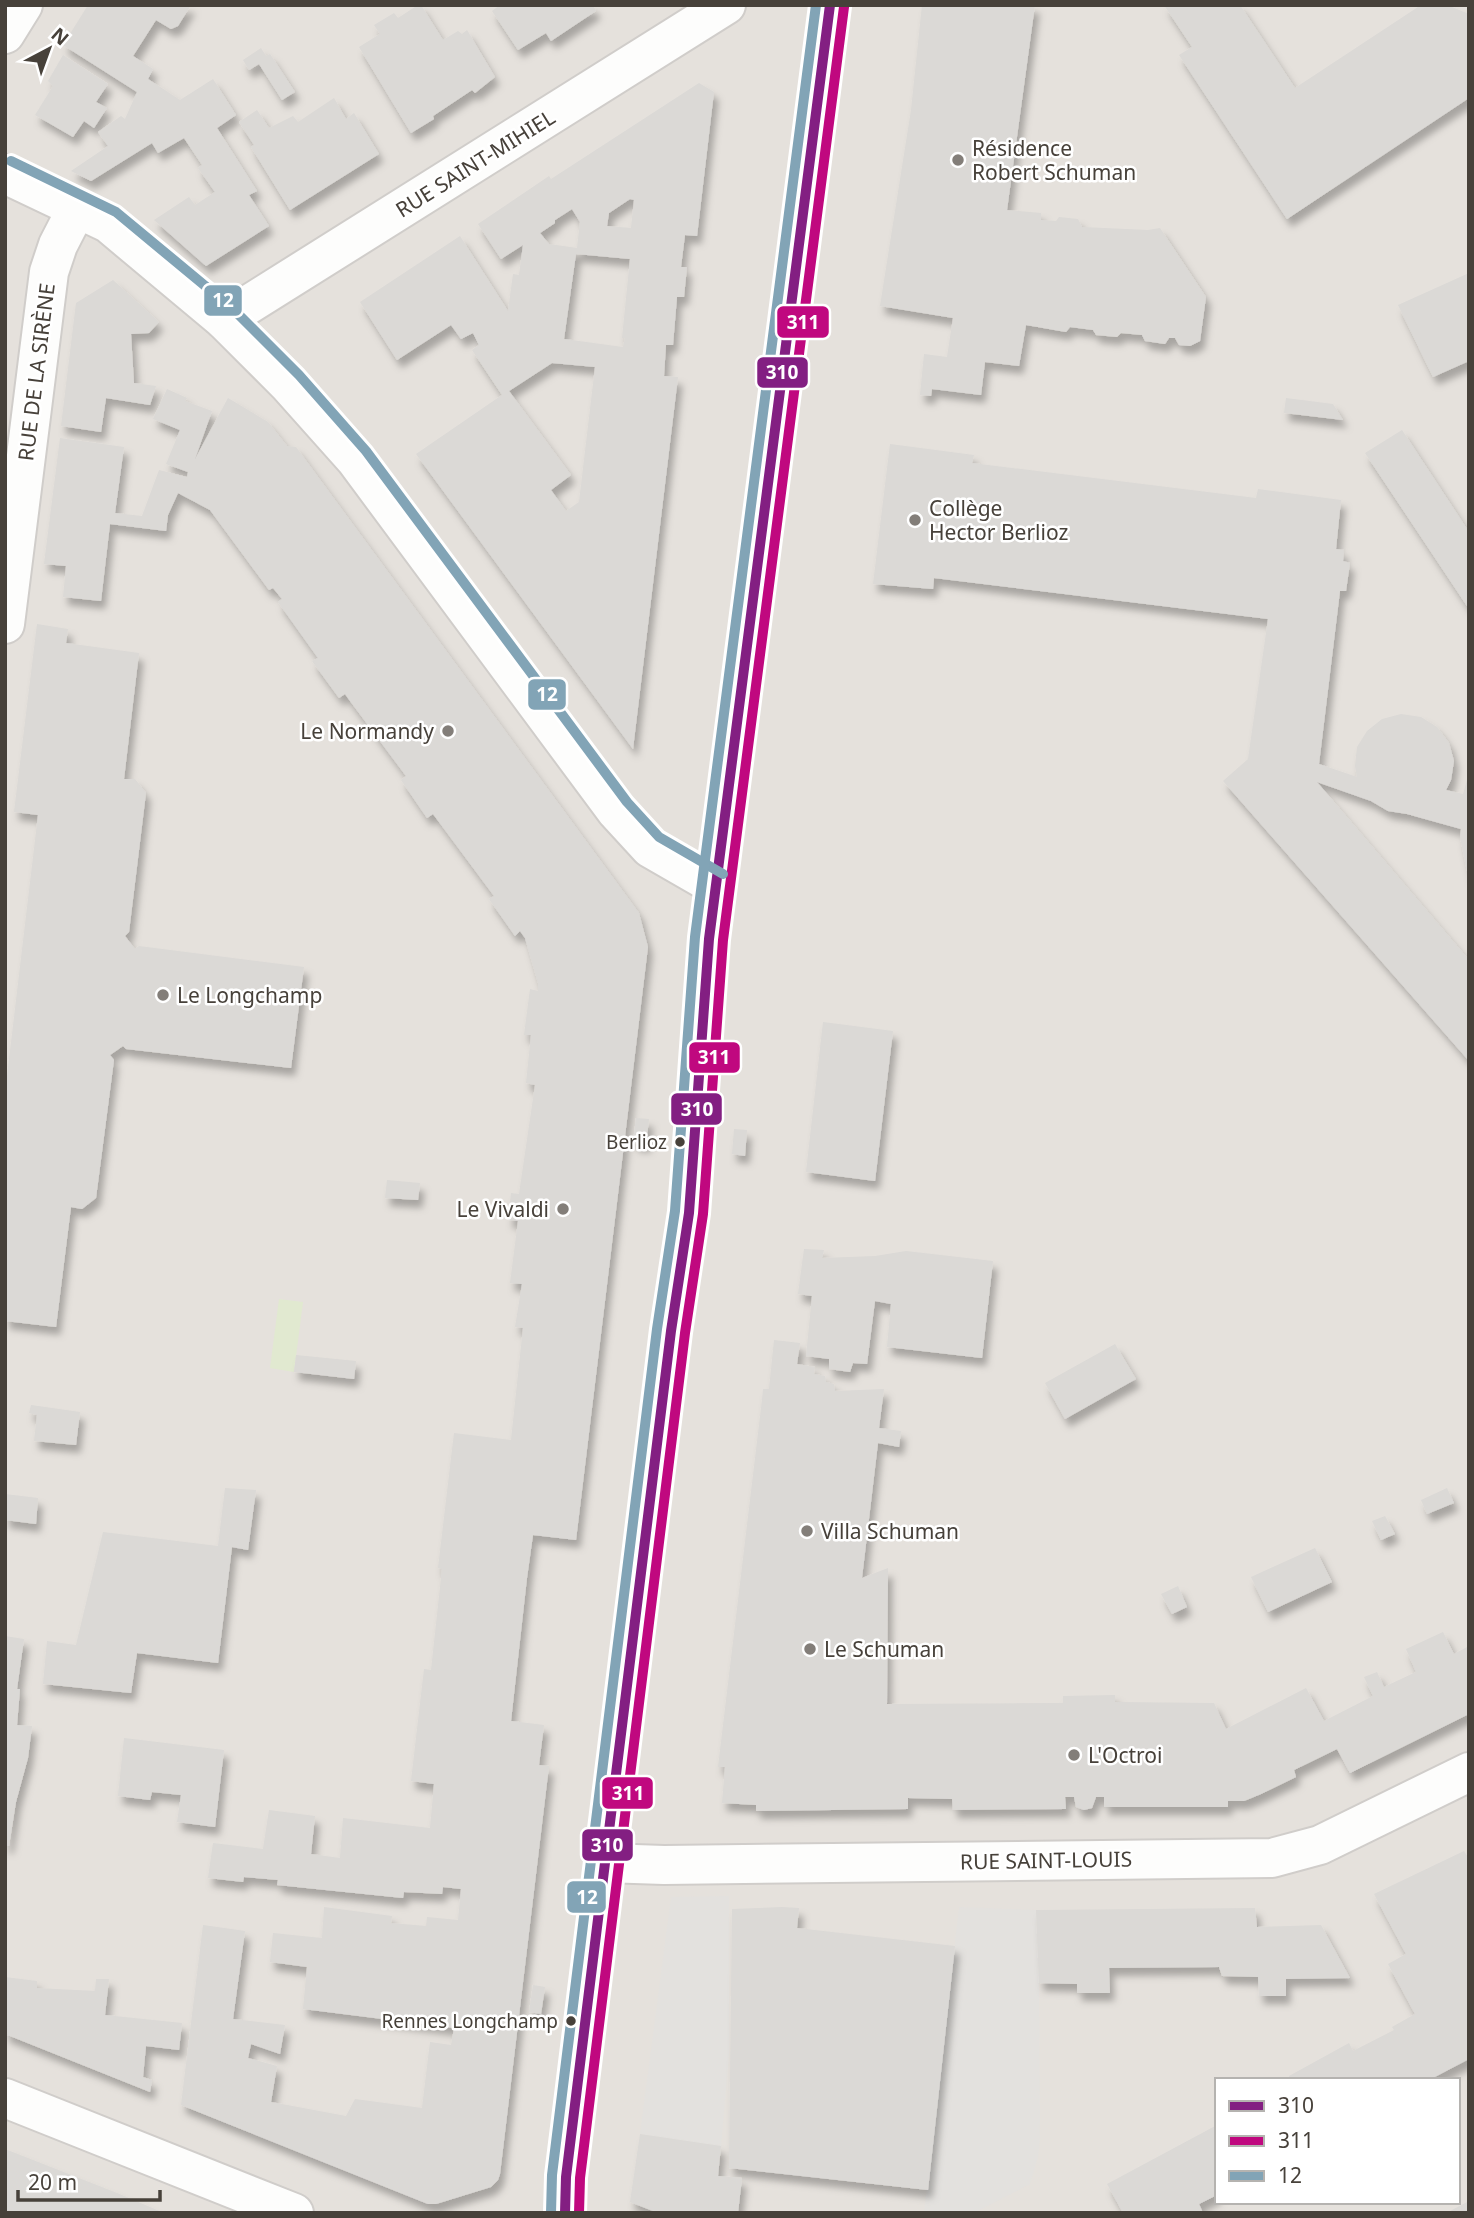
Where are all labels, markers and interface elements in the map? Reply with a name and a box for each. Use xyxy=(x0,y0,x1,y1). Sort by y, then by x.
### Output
north arrow xyxy=(14,14,84,84)
text: N xyxy=(46,21,75,51)
street label: RUE SAINT-MIHIEL xyxy=(390,103,560,223)
place label: Résidence Robert Schuman xyxy=(972,134,1136,186)
marker: Résidence Robert Schuman xyxy=(950,152,966,168)
street label: RUE DE LA SIRÈNE xyxy=(11,281,61,463)
line badge: 12 xyxy=(203,284,243,317)
text: 12 xyxy=(212,287,234,313)
line badge: 311 xyxy=(776,305,830,339)
text: 311 xyxy=(787,309,819,335)
line badge: 310 xyxy=(756,356,809,389)
text: 310 xyxy=(766,359,798,385)
place label: Collège Hector Berlioz xyxy=(929,494,1068,546)
marker: Collège Hector Berlioz xyxy=(907,512,923,528)
line badge: 12 xyxy=(527,678,567,711)
text: 12 xyxy=(536,681,558,707)
place label: Le Normandy xyxy=(300,717,434,745)
marker: Le Normandy xyxy=(440,723,456,739)
place label: Le Longchamp xyxy=(177,981,322,1009)
marker: Le Longchamp xyxy=(155,987,171,1003)
line badge: 311 xyxy=(688,1041,741,1074)
text: 311 xyxy=(698,1044,730,1070)
line badge: 310 xyxy=(670,1092,723,1126)
text: 310 xyxy=(681,1096,713,1122)
place label: Berlioz xyxy=(606,1129,667,1155)
marker: Berlioz xyxy=(673,1135,687,1149)
place label: Le Vivaldi xyxy=(456,1195,549,1223)
marker: Le Vivaldi xyxy=(555,1201,571,1217)
place label: Villa Schuman xyxy=(821,1517,959,1545)
marker: Villa Schuman xyxy=(799,1523,815,1539)
place label: Le Schuman xyxy=(824,1635,944,1663)
marker: Le Schuman xyxy=(802,1641,818,1657)
place label: L'Octroi xyxy=(1088,1741,1163,1769)
marker: L'Octroi xyxy=(1066,1747,1082,1763)
line badge: 311 xyxy=(601,1776,654,1810)
text: 311 xyxy=(612,1780,644,1806)
line badge: 310 xyxy=(581,1828,634,1862)
text: 310 xyxy=(591,1832,623,1858)
street label: RUE SAINT-LOUIS xyxy=(960,1844,1132,1876)
line badge: 12 xyxy=(566,1880,607,1914)
text: 12 xyxy=(576,1884,598,1910)
place label: Rennes Longchamp xyxy=(381,2008,558,2034)
marker: Rennes Longchamp xyxy=(564,2014,578,2028)
legend xyxy=(1215,2078,1460,2204)
text: 310 xyxy=(1278,2091,1314,2119)
text: 311 xyxy=(1278,2126,1314,2154)
scale bar xyxy=(18,2158,159,2202)
text: 12 xyxy=(1278,2161,1302,2189)
text: 20 m xyxy=(28,2168,77,2196)

